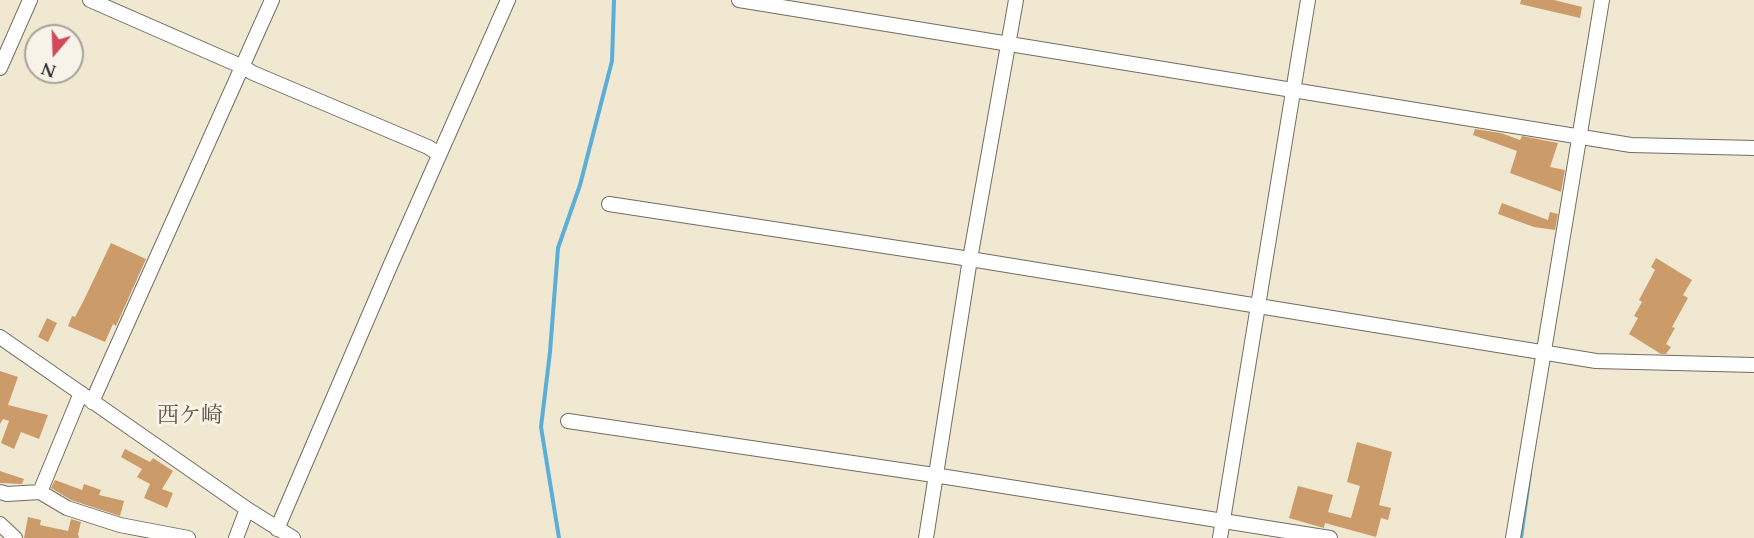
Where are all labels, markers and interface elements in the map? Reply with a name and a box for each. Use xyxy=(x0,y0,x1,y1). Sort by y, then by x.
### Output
north arrow xyxy=(24,24,84,84)
text: N xyxy=(39,56,59,82)
district label: 西ケ崎 xyxy=(157,404,223,430)

